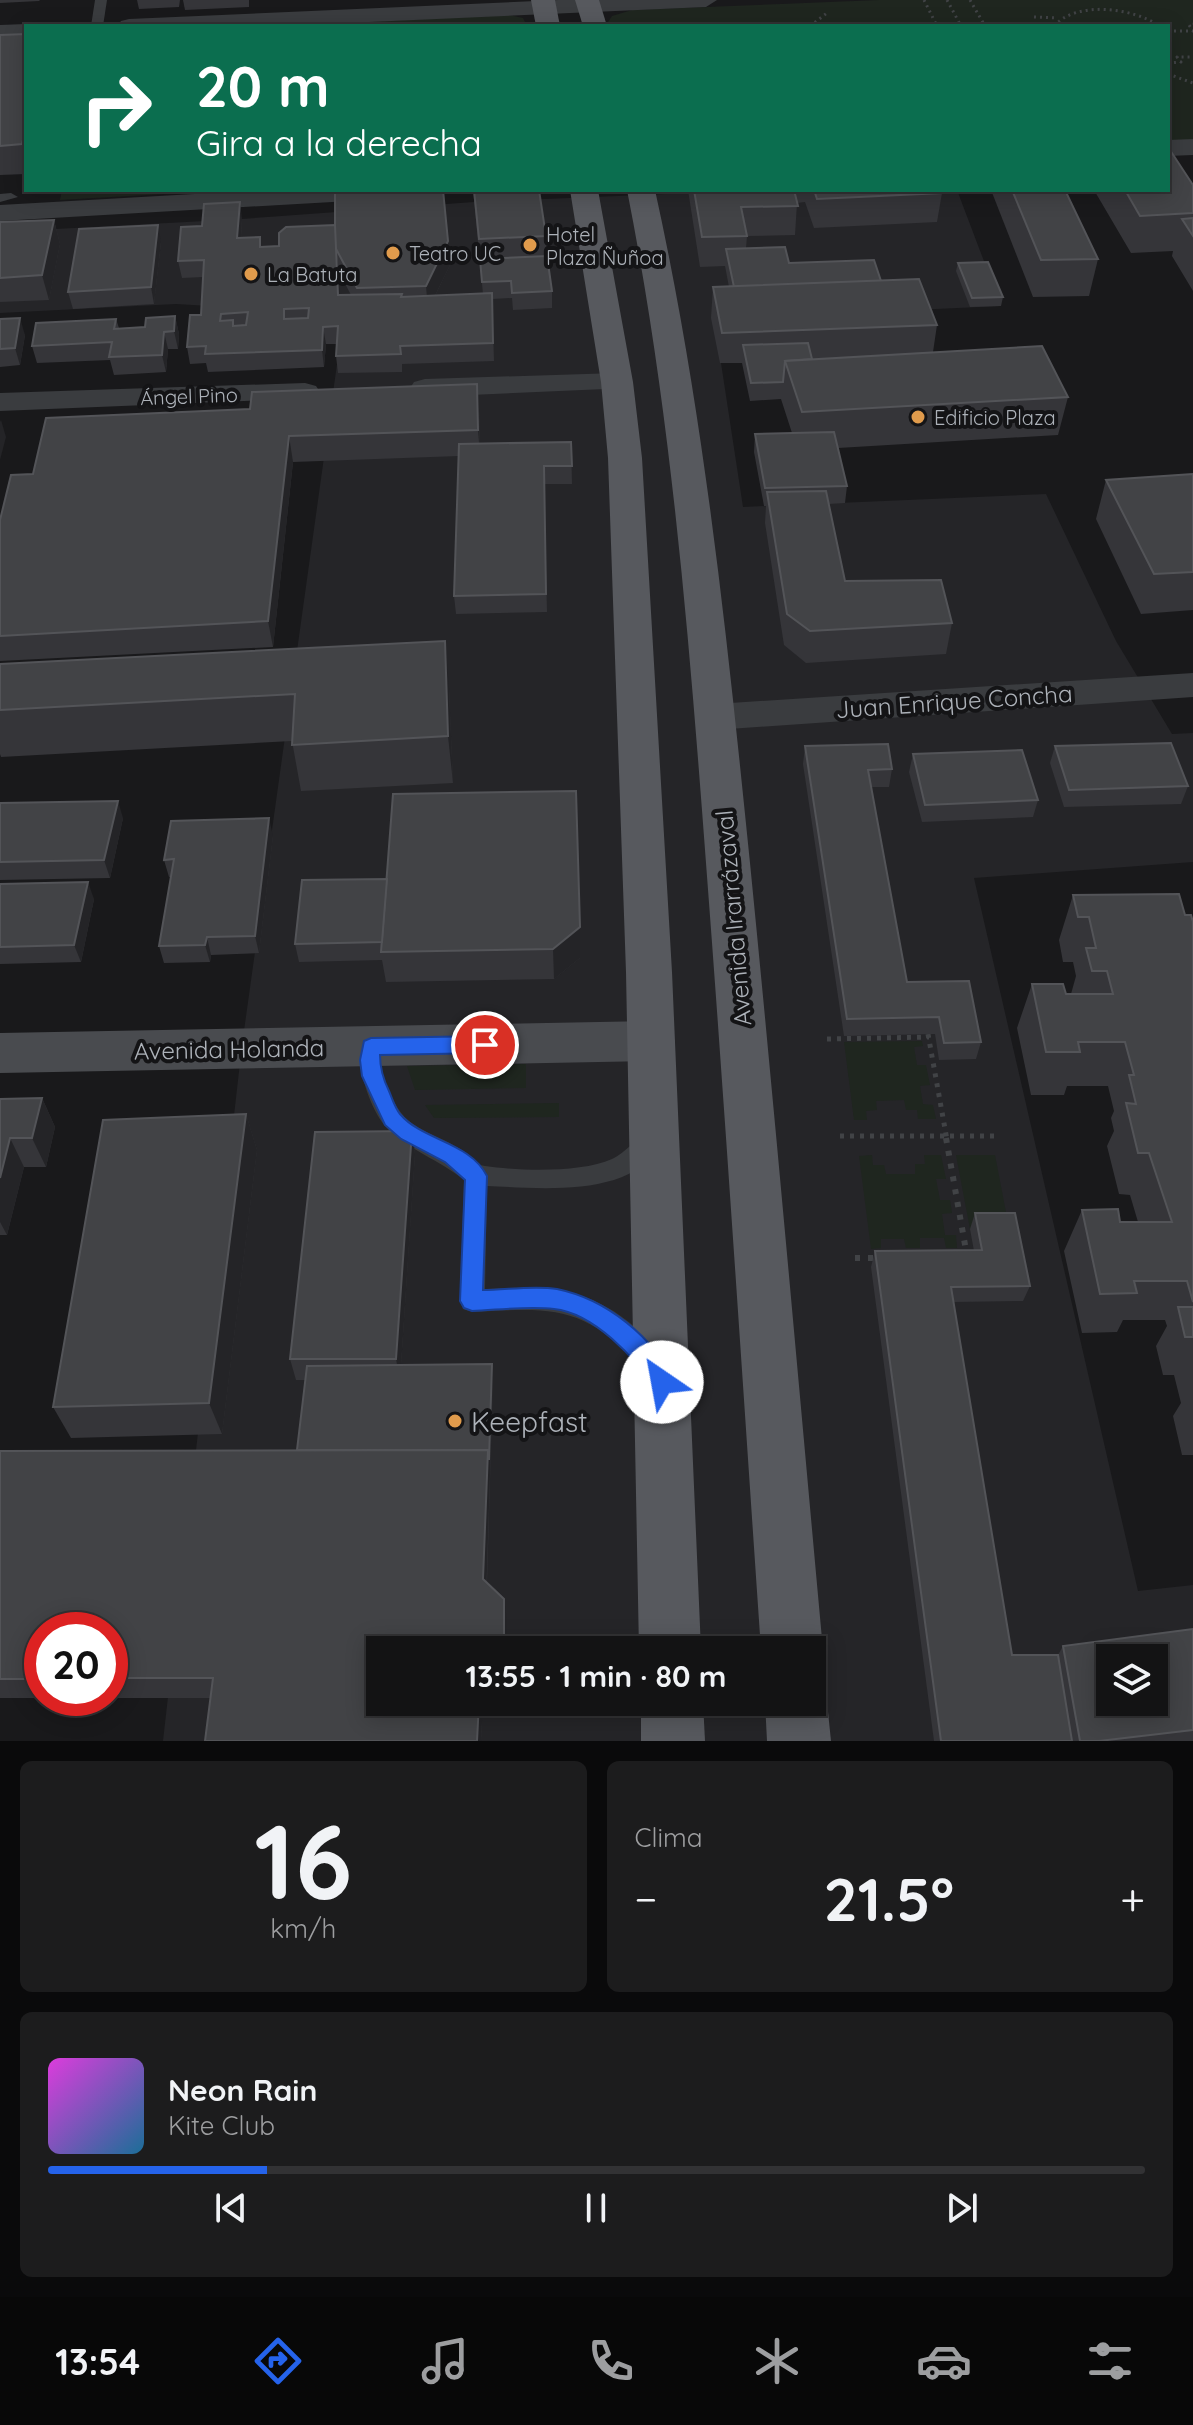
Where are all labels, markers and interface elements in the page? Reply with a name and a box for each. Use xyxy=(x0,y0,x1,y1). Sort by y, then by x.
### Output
text: 20 m xyxy=(196,51,330,121)
icon: right xyxy=(64,56,168,160)
text: Gira a la derecha xyxy=(196,120,482,165)
place label: Hotel Plaza Ñuñoa xyxy=(546,222,664,270)
marker: Hotel Plaza Ñuñoa xyxy=(521,236,539,254)
place label: Teatro UC xyxy=(409,241,501,266)
marker: Teatro UC xyxy=(384,244,402,262)
place label: La Batuta xyxy=(267,262,357,287)
marker: La Batuta xyxy=(242,265,260,283)
street label: Ángel Pino xyxy=(140,382,238,410)
place label: Edificio Plaza xyxy=(934,405,1056,430)
marker: Edificio Plaza xyxy=(909,408,927,426)
street label: Juan Enrique Concha xyxy=(835,678,1073,724)
street label: Avenida Irarrázaval xyxy=(709,809,757,1027)
pin xyxy=(451,1011,519,1079)
icon: arrive xyxy=(463,1023,507,1067)
street label: Avenida Holanda xyxy=(134,1032,324,1066)
position arrow xyxy=(620,1340,704,1424)
place label: Keepfast xyxy=(471,1404,588,1439)
marker: Keepfast xyxy=(446,1412,464,1430)
speed limit sign: 20 xyxy=(24,1612,128,1716)
map controls xyxy=(1096,1644,1168,1716)
button: layers xyxy=(1096,1644,1168,1716)
text: 13:55 · 1 min · 80 m xyxy=(465,1657,727,1695)
text: 16 xyxy=(254,1795,352,1925)
text: Clima xyxy=(635,1821,703,1854)
text: 21.5° xyxy=(824,1861,954,1936)
text: − xyxy=(635,1871,657,1926)
text: + xyxy=(1120,1871,1145,1926)
text: km/h xyxy=(270,1912,336,1945)
text: Neon Rain xyxy=(168,2071,317,2109)
text: Kite Club xyxy=(168,2109,275,2142)
icon: previous xyxy=(209,2186,253,2230)
icon: pause xyxy=(574,2186,618,2230)
icon: next xyxy=(940,2186,984,2230)
icon: directions xyxy=(250,2333,306,2389)
icon: music xyxy=(417,2333,473,2389)
icon: phone xyxy=(583,2333,639,2389)
icon: climate xyxy=(749,2333,805,2389)
icon: car xyxy=(916,2333,972,2389)
icon: filters xyxy=(1082,2333,1138,2389)
text: 13:54 xyxy=(55,2339,140,2384)

